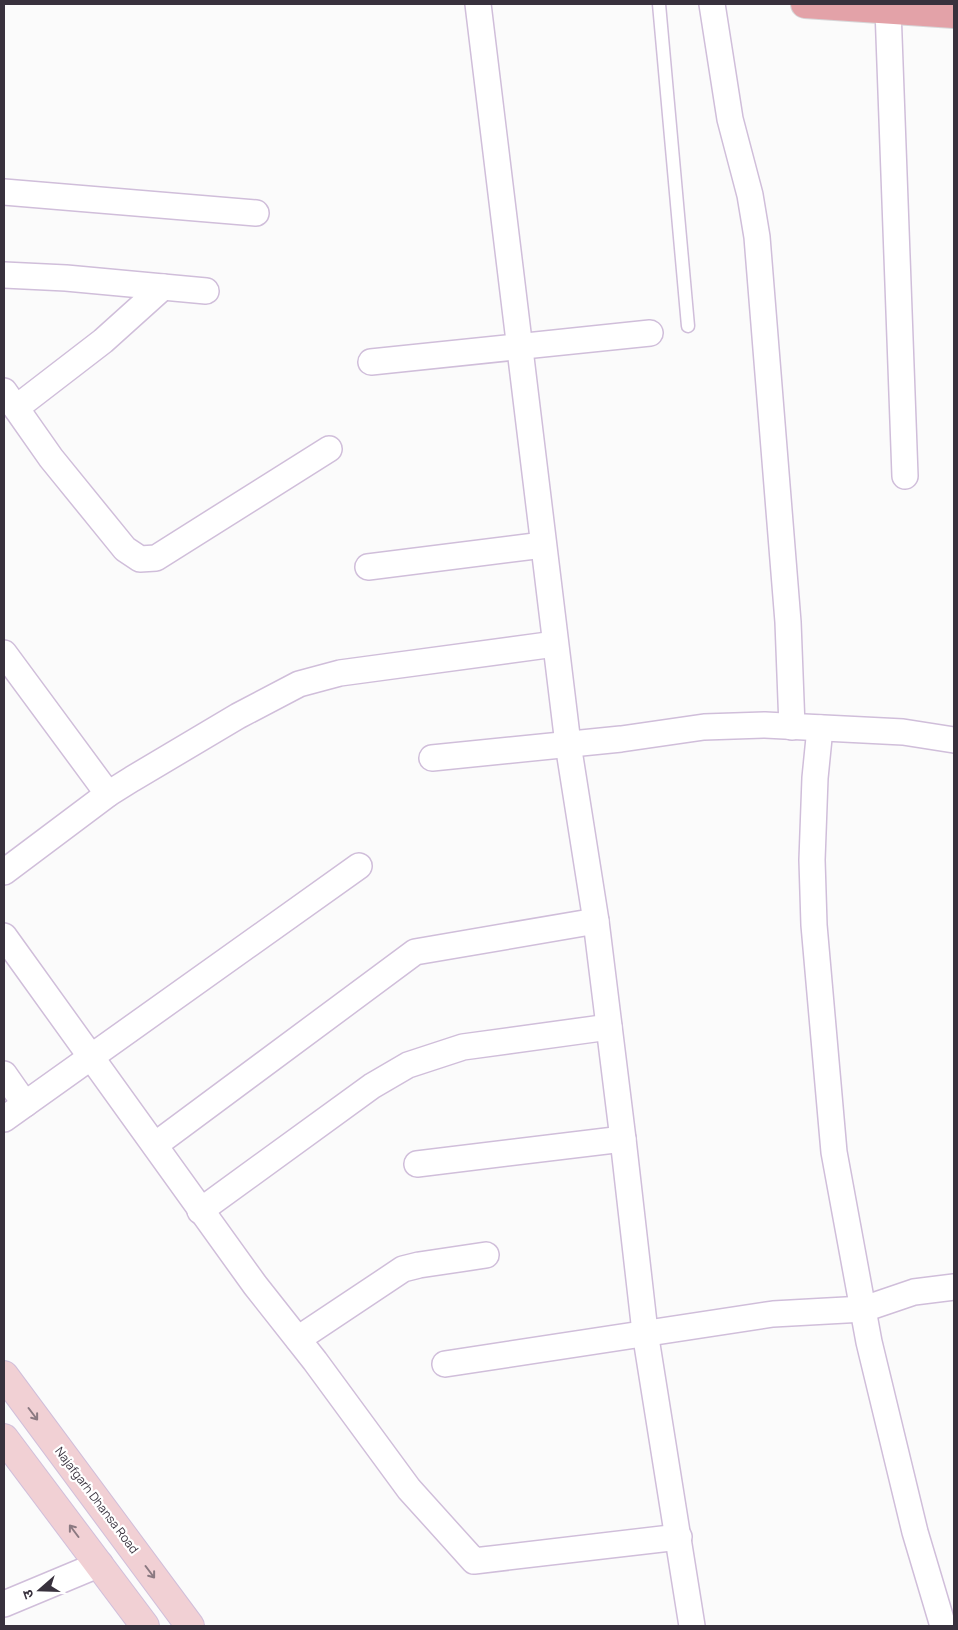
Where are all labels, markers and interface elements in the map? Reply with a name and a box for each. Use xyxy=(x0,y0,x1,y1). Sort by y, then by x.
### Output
one-way arrow xyxy=(28,1407,38,1421)
street label: Najafgarh Dhansa Road xyxy=(51,1443,143,1557)
one-way arrow xyxy=(69,1525,80,1538)
north arrow xyxy=(15,1565,65,1615)
one-way arrow xyxy=(145,1565,156,1579)
text: उ xyxy=(17,1587,38,1602)

